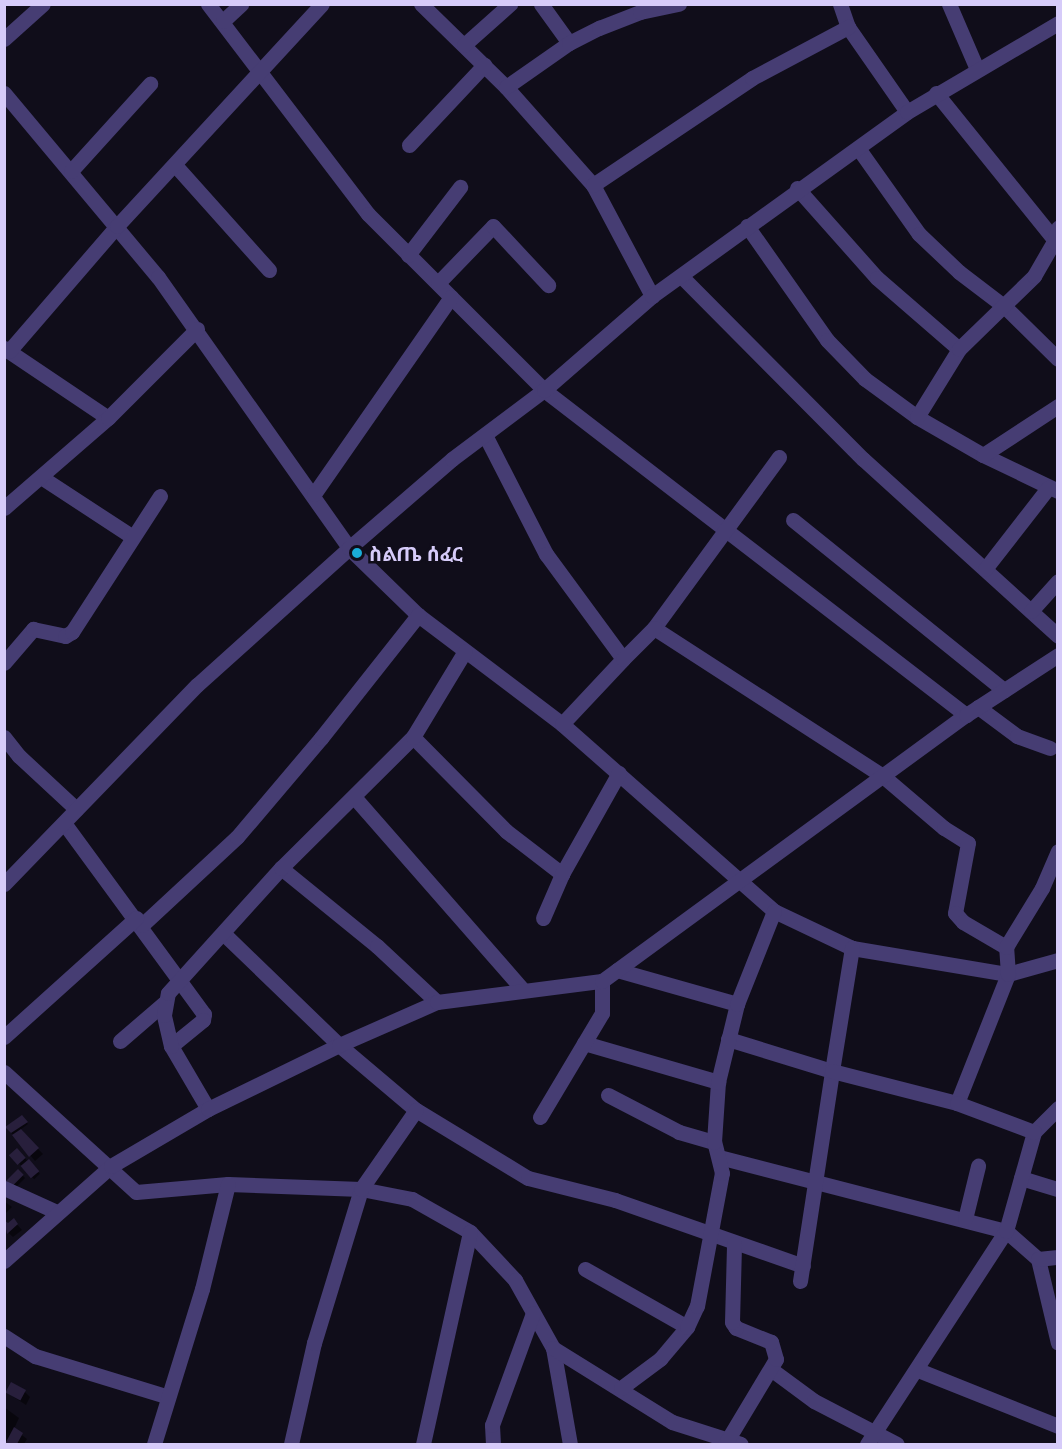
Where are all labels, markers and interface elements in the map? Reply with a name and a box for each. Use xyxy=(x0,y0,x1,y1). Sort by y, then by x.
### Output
place label: ስልጤ ሰፈር xyxy=(369,541,463,565)
marker: ስልጤ ሰፈር xyxy=(350,546,364,560)

